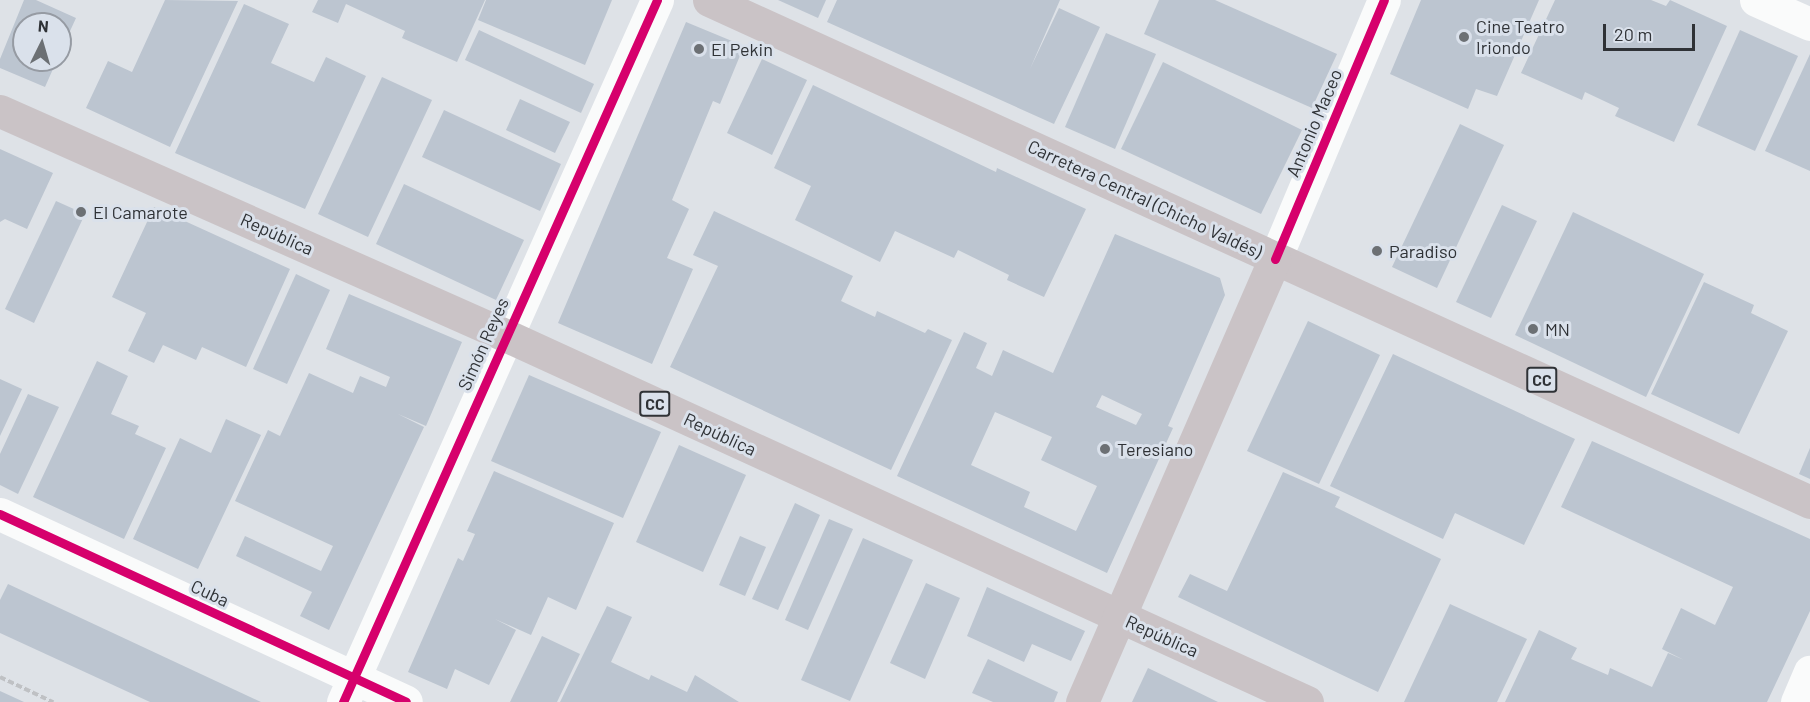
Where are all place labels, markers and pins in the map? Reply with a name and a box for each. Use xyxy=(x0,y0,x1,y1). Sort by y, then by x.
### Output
place label: Cine Teatro Iriondo xyxy=(1476,16,1565,58)
marker: Cine Teatro Iriondo xyxy=(1457,30,1471,44)
place label: El Pekin xyxy=(711,38,773,60)
marker: El Pekin xyxy=(692,42,706,56)
place label: El Camarote xyxy=(93,201,188,223)
marker: El Camarote xyxy=(74,205,88,219)
place label: Paradiso xyxy=(1389,240,1457,262)
marker: Paradiso xyxy=(1370,244,1384,258)
place label: MN xyxy=(1545,318,1570,340)
marker: MN xyxy=(1526,322,1540,336)
place label: Teresiano xyxy=(1117,438,1193,460)
marker: Teresiano xyxy=(1098,442,1112,456)

